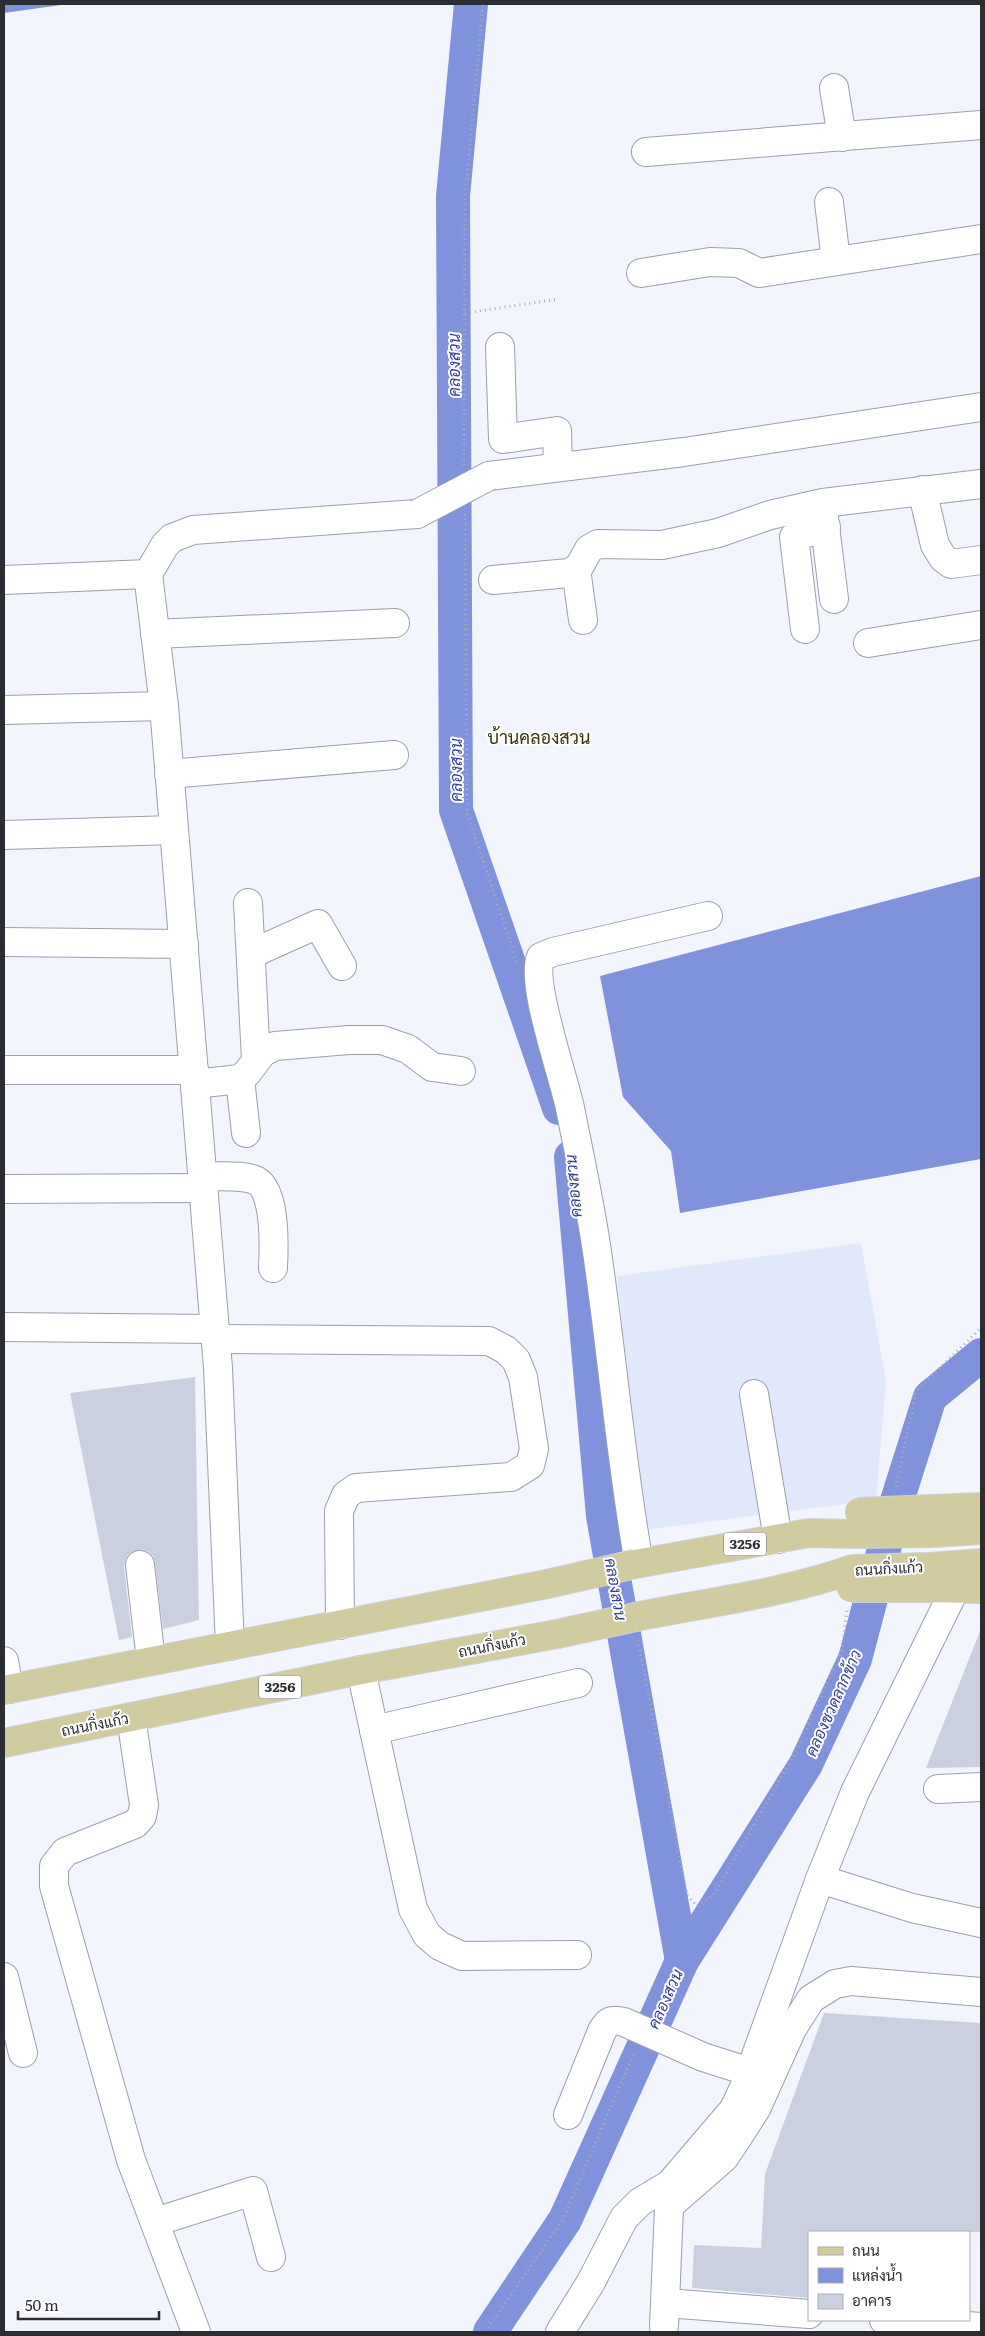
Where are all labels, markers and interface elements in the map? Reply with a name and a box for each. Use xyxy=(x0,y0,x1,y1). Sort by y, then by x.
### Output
water label: คลองสวน xyxy=(441,333,465,397)
district label: บ้านคลองสวน xyxy=(488,723,590,750)
water label: คลองสวน xyxy=(443,738,467,802)
water label: คลองสวน xyxy=(557,1154,587,1219)
road number: 3256 xyxy=(724,1532,766,1556)
street label: ถนนกิ่งแก้ว xyxy=(854,1553,924,1581)
water label: คลองสวน xyxy=(600,1556,634,1622)
street label: ถนนกิ่งแก้ว xyxy=(456,1625,527,1662)
water label: คลองชวดลากข้าว xyxy=(798,1645,866,1760)
road number: 3256 xyxy=(259,1675,301,1698)
street label: ถนนกิ่งแก้ว xyxy=(59,1704,130,1741)
water label: คลองสวน xyxy=(640,1965,688,2032)
legend xyxy=(808,2231,970,2321)
text: ถนน xyxy=(852,2238,880,2261)
text: แหล่งน้ำ xyxy=(852,2263,903,2286)
scale bar xyxy=(18,2288,159,2320)
text: อาคาร xyxy=(852,2288,892,2311)
text: 50 m xyxy=(25,2293,59,2316)

